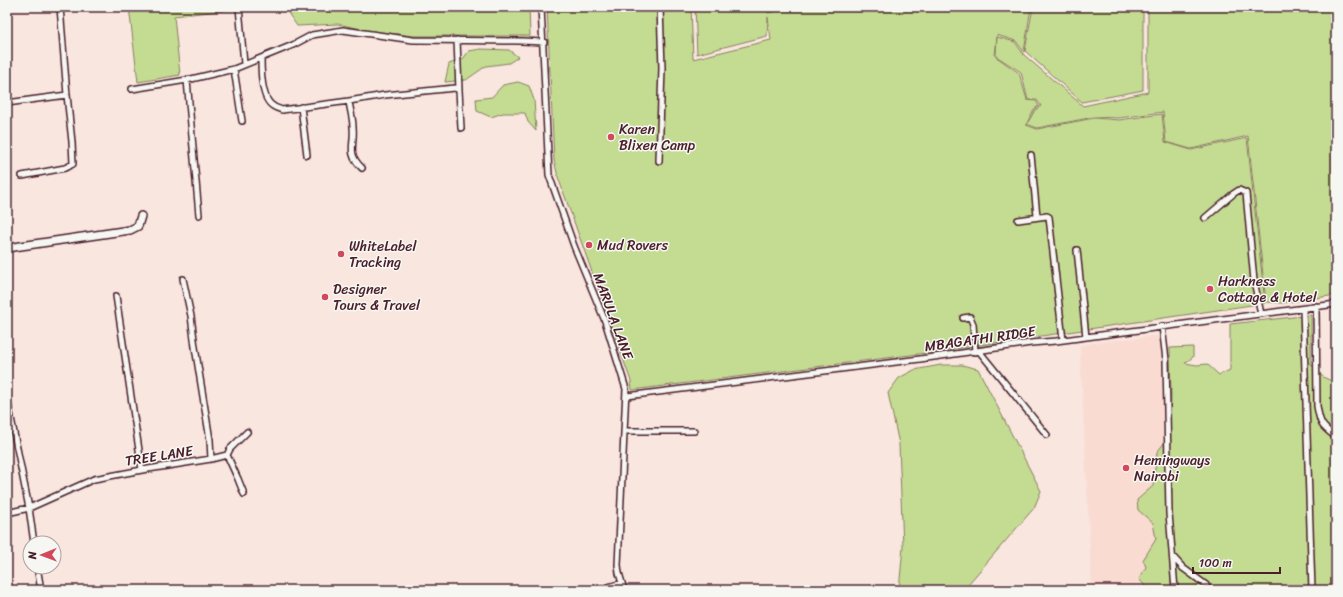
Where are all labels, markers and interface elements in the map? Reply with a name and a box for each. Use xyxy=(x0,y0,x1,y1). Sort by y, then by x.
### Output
place label: Karen Blixen Camp xyxy=(619,117,696,158)
marker: Karen Blixen Camp xyxy=(606,132,616,142)
place label: Mud Rovers xyxy=(597,233,669,258)
place label: WhiteLabel Tracking xyxy=(349,234,417,275)
marker: Mud Rovers xyxy=(584,240,594,250)
marker: WhiteLabel Tracking xyxy=(336,249,346,259)
street label: MARULA LANE xyxy=(586,269,641,364)
place label: Harkness Cottage & Hotel xyxy=(1218,269,1318,310)
place label: Designer Tours & Travel xyxy=(333,277,421,318)
marker: Harkness Cottage & Hotel xyxy=(1205,284,1215,294)
marker: Designer Tours & Travel xyxy=(320,292,330,302)
street label: MBAGATHI RIDGE xyxy=(923,319,1038,359)
street label: TREE LANE xyxy=(123,438,196,474)
place label: Hemingways Nairobi xyxy=(1134,448,1210,489)
marker: Hemingways Nairobi xyxy=(1121,463,1131,473)
north arrow xyxy=(22,535,62,575)
scale bar xyxy=(1193,549,1280,575)
text: N xyxy=(23,551,42,560)
text: 100 m xyxy=(1199,552,1232,574)

